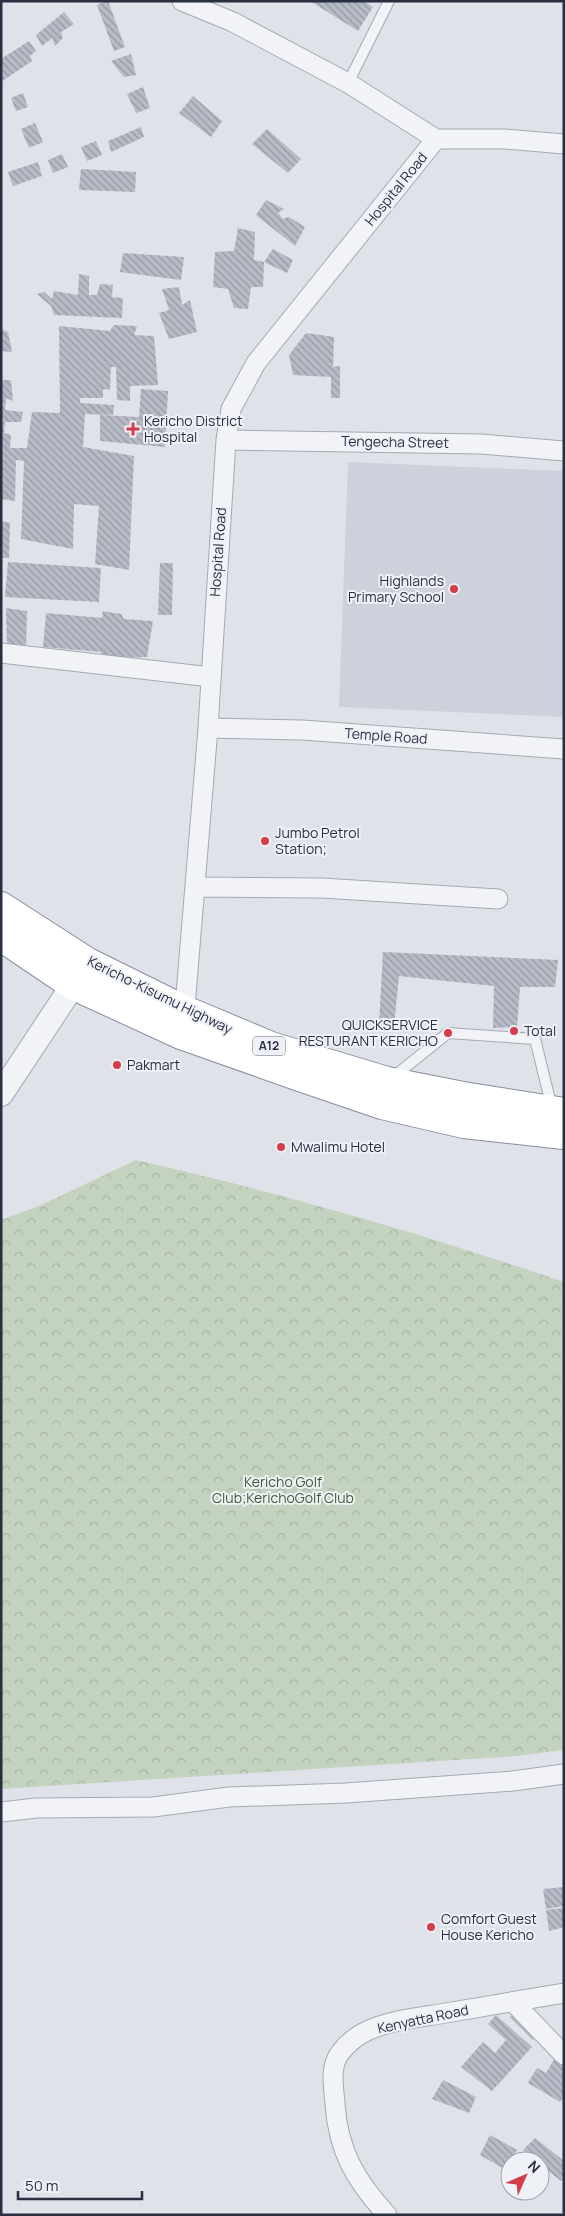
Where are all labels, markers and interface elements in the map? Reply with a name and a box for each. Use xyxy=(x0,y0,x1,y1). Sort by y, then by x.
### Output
street label: Hospital Road xyxy=(360,148,431,229)
place label: Kericho District Hospital xyxy=(144,411,243,446)
marker: Kericho District Hospital xyxy=(126,422,140,436)
street label: Tengecha Street xyxy=(341,431,449,452)
street label: Hospital Road xyxy=(205,507,230,597)
place label: Highlands Primary School xyxy=(348,571,444,606)
marker: Highlands Primary School xyxy=(448,583,460,595)
street label: Temple Road xyxy=(344,723,428,748)
place label: Jumbo Petrol Station; xyxy=(275,823,360,858)
marker: Jumbo Petrol Station; xyxy=(259,835,271,847)
street label: Kericho-Kisumu Highway xyxy=(84,951,236,1038)
place label: QUICKSERVICE RESTURANT KERICHO xyxy=(299,1015,438,1050)
place label: Total xyxy=(524,1021,556,1040)
marker: Total xyxy=(508,1025,520,1037)
marker: QUICKSERVICE RESTURANT KERICHO xyxy=(442,1027,454,1039)
road number: A12 xyxy=(253,1036,285,1056)
place label: Pakmart xyxy=(127,1055,181,1074)
marker: Pakmart xyxy=(111,1059,123,1071)
place label: Mwalimu Hotel xyxy=(291,1137,385,1156)
marker: Mwalimu Hotel xyxy=(275,1141,287,1153)
park label: Kericho Golf Club;KerichoGolf Club xyxy=(212,1472,354,1507)
place label: Comfort Guest House Kericho xyxy=(441,1909,537,1944)
marker: Comfort Guest House Kericho xyxy=(425,1921,437,1933)
street label: Kenyatta Road xyxy=(376,2000,470,2037)
north arrow xyxy=(500,2151,550,2201)
text: N xyxy=(524,2156,545,2177)
scale bar xyxy=(18,2168,141,2200)
text: 50 m xyxy=(25,2175,59,2196)

